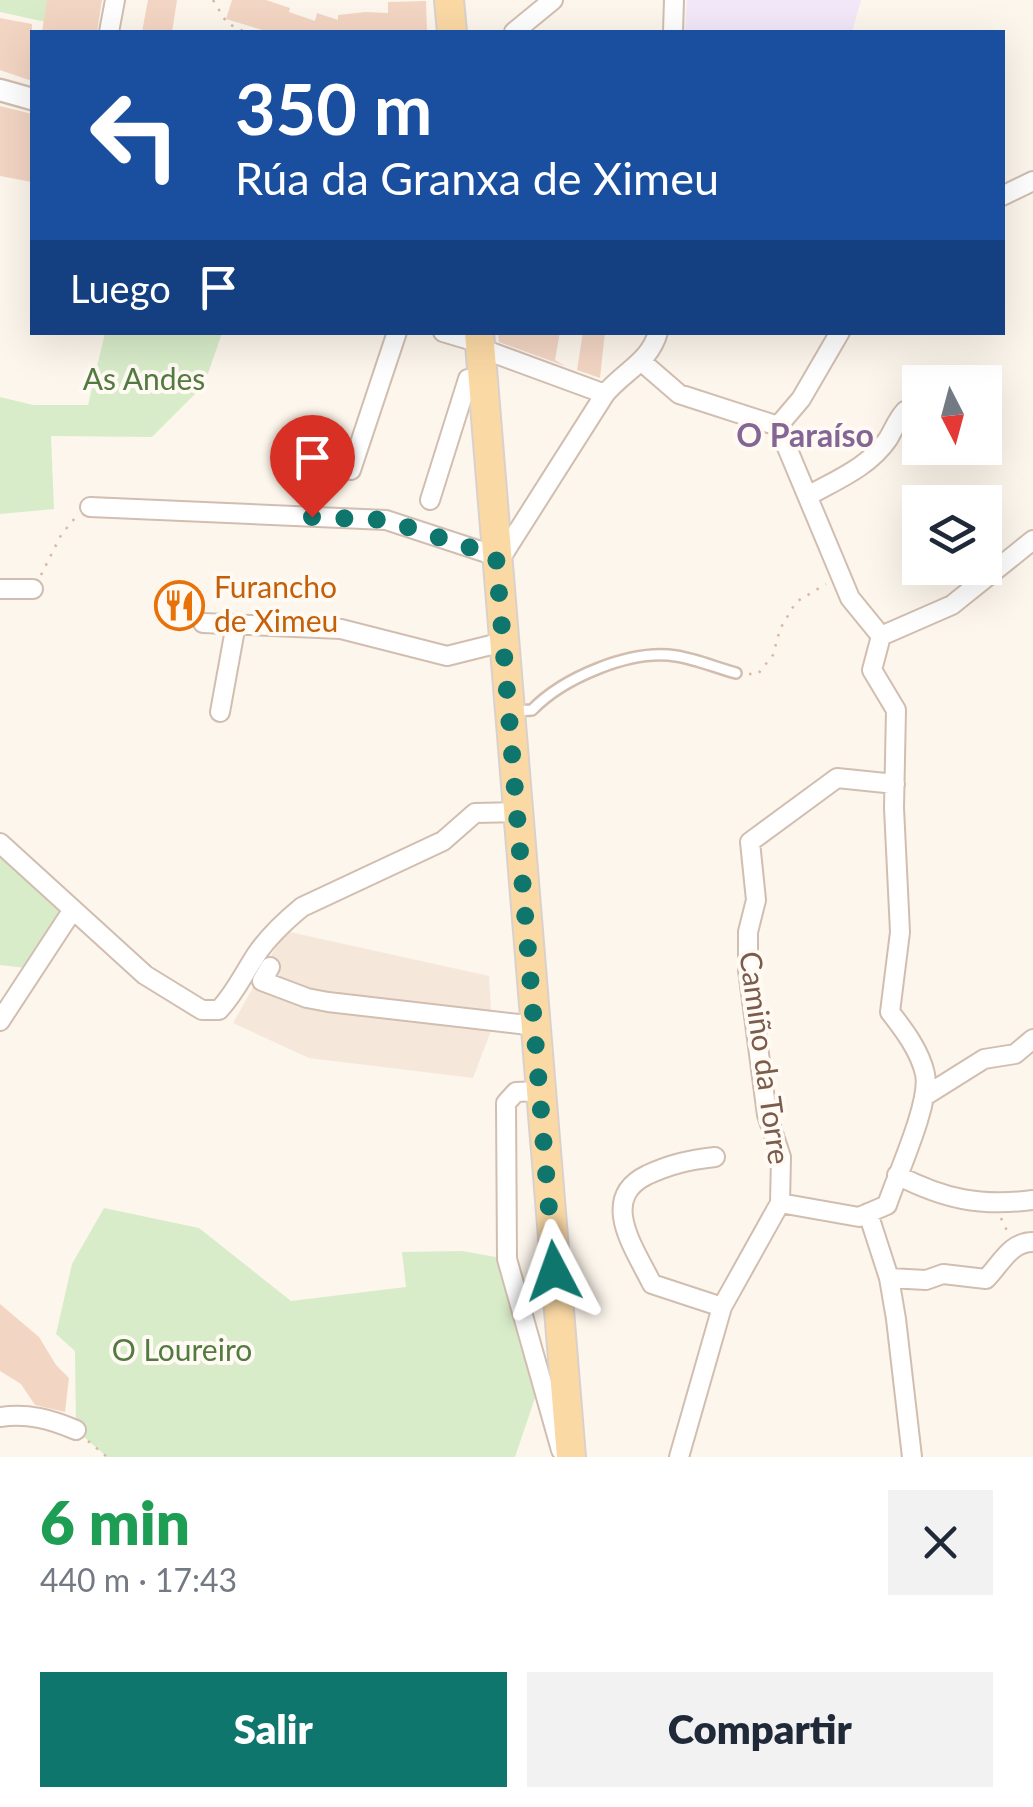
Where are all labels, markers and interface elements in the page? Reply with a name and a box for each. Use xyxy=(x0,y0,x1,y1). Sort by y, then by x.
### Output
text: 350 m xyxy=(235,66,432,150)
icon: left xyxy=(70,70,200,200)
text: Rúa da Granxa de Ximeu xyxy=(235,151,719,205)
icon: arrive xyxy=(191,260,246,315)
text: Luego xyxy=(70,265,171,311)
park label: As Andes xyxy=(83,360,205,396)
north arrow xyxy=(902,365,1002,465)
map controls xyxy=(902,365,1002,585)
pin xyxy=(270,415,355,518)
district label: O Paraíso xyxy=(736,415,874,454)
icon: arrive xyxy=(285,430,340,485)
button: layers xyxy=(902,485,1002,585)
place label: Furancho de Ximeu xyxy=(214,568,338,638)
restaurant icon: Furancho de Ximeu xyxy=(153,579,205,631)
street label: Camiño da Torre xyxy=(733,949,799,1167)
position arrow xyxy=(502,1219,606,1323)
park label: O Loureiro xyxy=(112,1331,252,1367)
text: 6 min xyxy=(40,1486,190,1558)
button: close xyxy=(888,1490,993,1595)
text: 440 m · 17:43 xyxy=(40,1560,237,1599)
button: Salir xyxy=(40,1672,507,1787)
button: Compartir xyxy=(527,1672,993,1787)

